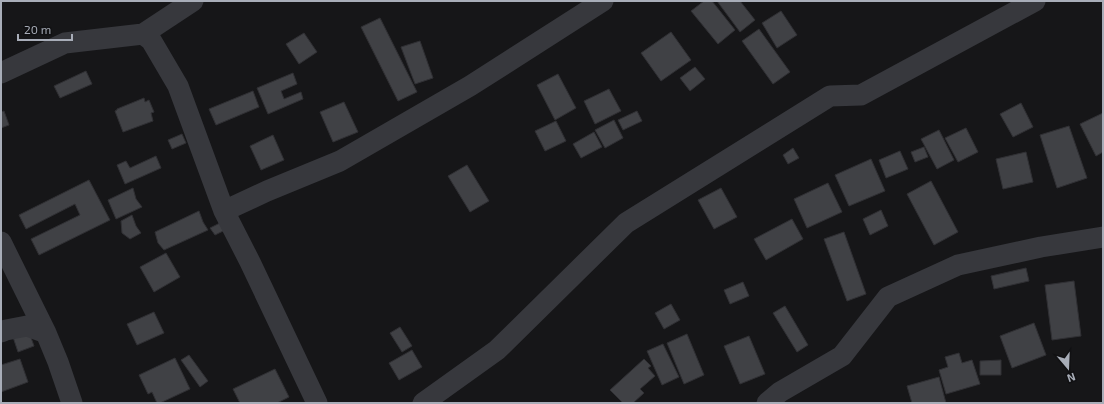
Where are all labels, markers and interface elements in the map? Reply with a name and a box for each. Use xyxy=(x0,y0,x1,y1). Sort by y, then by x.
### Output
scale bar xyxy=(18,16,72,42)
text: 20 m xyxy=(24,22,51,36)
north arrow xyxy=(1048,348,1088,388)
text: N xyxy=(1065,370,1077,385)

